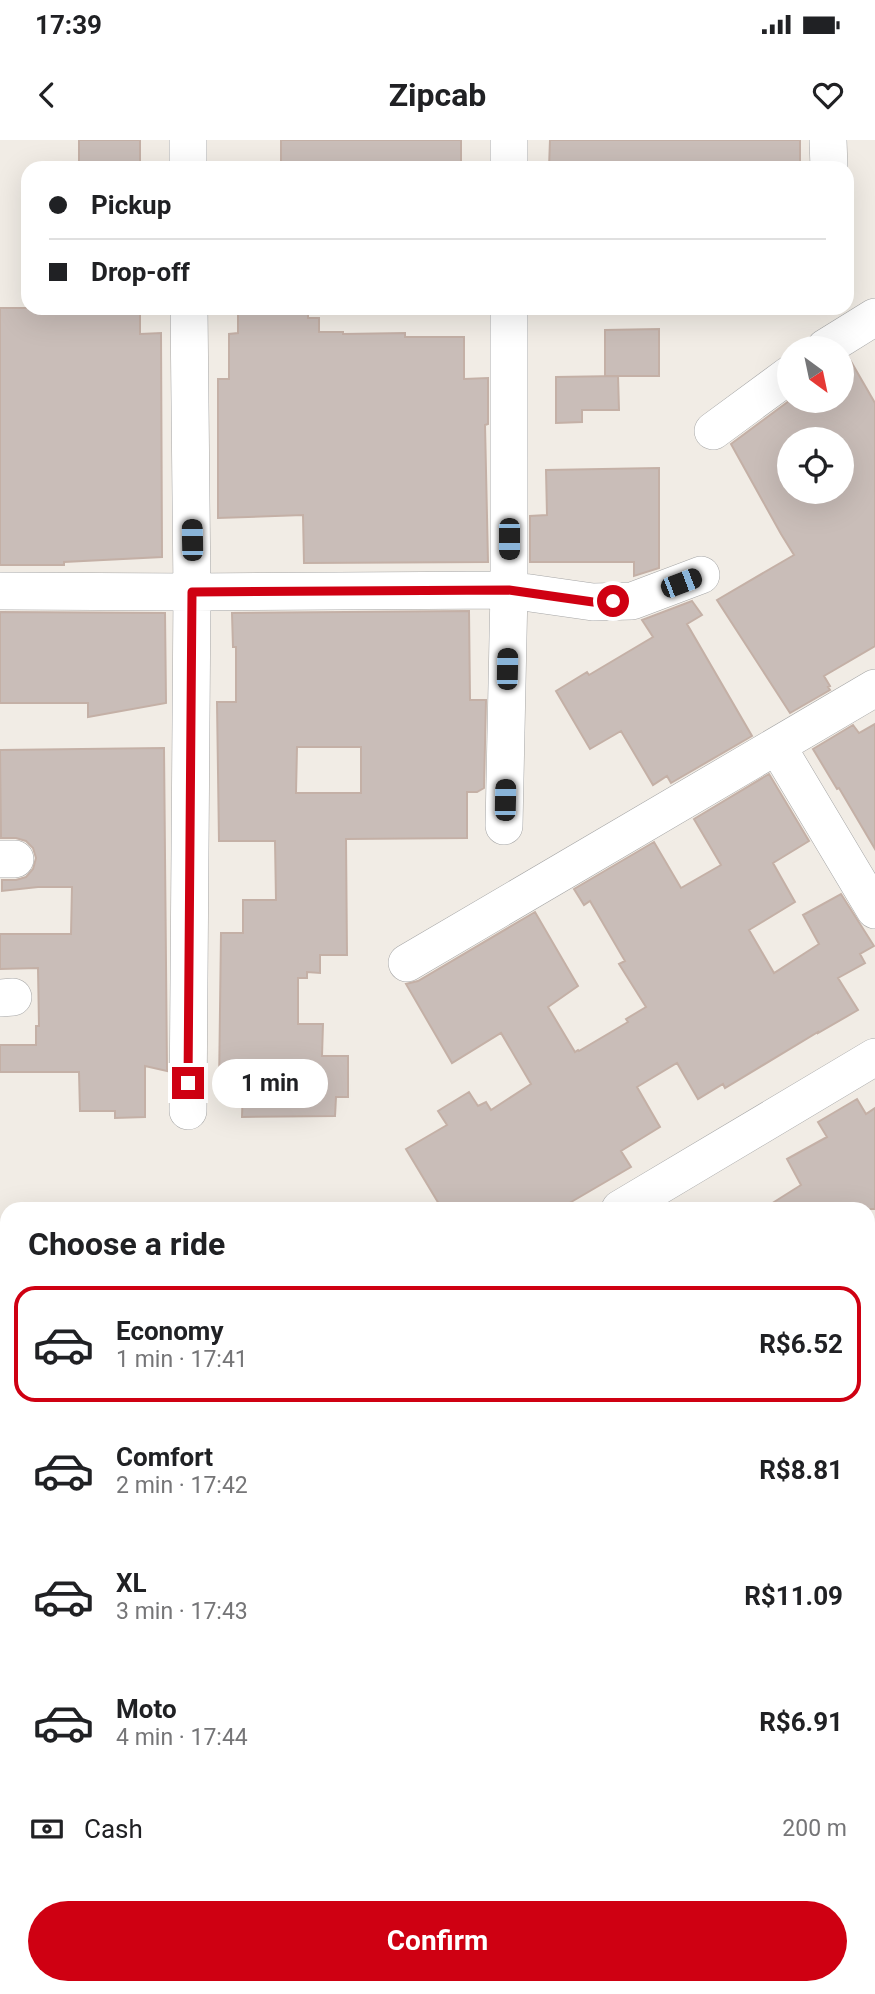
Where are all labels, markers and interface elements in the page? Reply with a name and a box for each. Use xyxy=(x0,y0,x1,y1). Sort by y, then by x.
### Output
text: 17:39 xyxy=(35,10,102,40)
icon: back xyxy=(28,76,66,114)
text: Zipcab xyxy=(389,76,486,114)
icon: heart xyxy=(809,76,847,114)
text: Pickup xyxy=(91,190,171,220)
text: Drop-off xyxy=(91,257,190,287)
north arrow xyxy=(777,336,854,413)
map controls xyxy=(777,336,854,504)
button: locate xyxy=(777,427,854,504)
car xyxy=(499,518,520,560)
car xyxy=(182,519,203,561)
car xyxy=(658,566,705,600)
route start xyxy=(597,585,629,617)
car xyxy=(497,648,518,690)
car xyxy=(495,779,516,821)
callout: 1 min xyxy=(212,1058,328,1108)
route end xyxy=(172,1067,204,1099)
text: 1 min xyxy=(241,1070,299,1097)
text: Choose a ride xyxy=(28,1225,225,1263)
icon: car xyxy=(32,1313,95,1376)
text: Economy xyxy=(116,1316,223,1346)
text: R$6.52 xyxy=(759,1329,843,1359)
text: 1 min · 17:41 xyxy=(116,1346,248,1373)
icon: car xyxy=(32,1439,95,1502)
text: Comfort xyxy=(116,1442,213,1472)
text: R$8.81 xyxy=(759,1455,843,1485)
text: 2 min · 17:42 xyxy=(116,1472,248,1499)
icon: car xyxy=(32,1565,95,1628)
text: XL xyxy=(116,1568,147,1598)
text: R$11.09 xyxy=(744,1581,843,1611)
text: 3 min · 17:43 xyxy=(116,1598,248,1625)
icon: car xyxy=(32,1691,95,1754)
text: Moto xyxy=(116,1694,177,1724)
text: R$6.91 xyxy=(759,1707,843,1737)
text: 4 min · 17:44 xyxy=(116,1724,248,1751)
icon: cash xyxy=(28,1810,66,1848)
text: Cash xyxy=(84,1814,143,1844)
text: 200 m xyxy=(782,1815,847,1842)
button: Confirm xyxy=(28,1901,847,1981)

